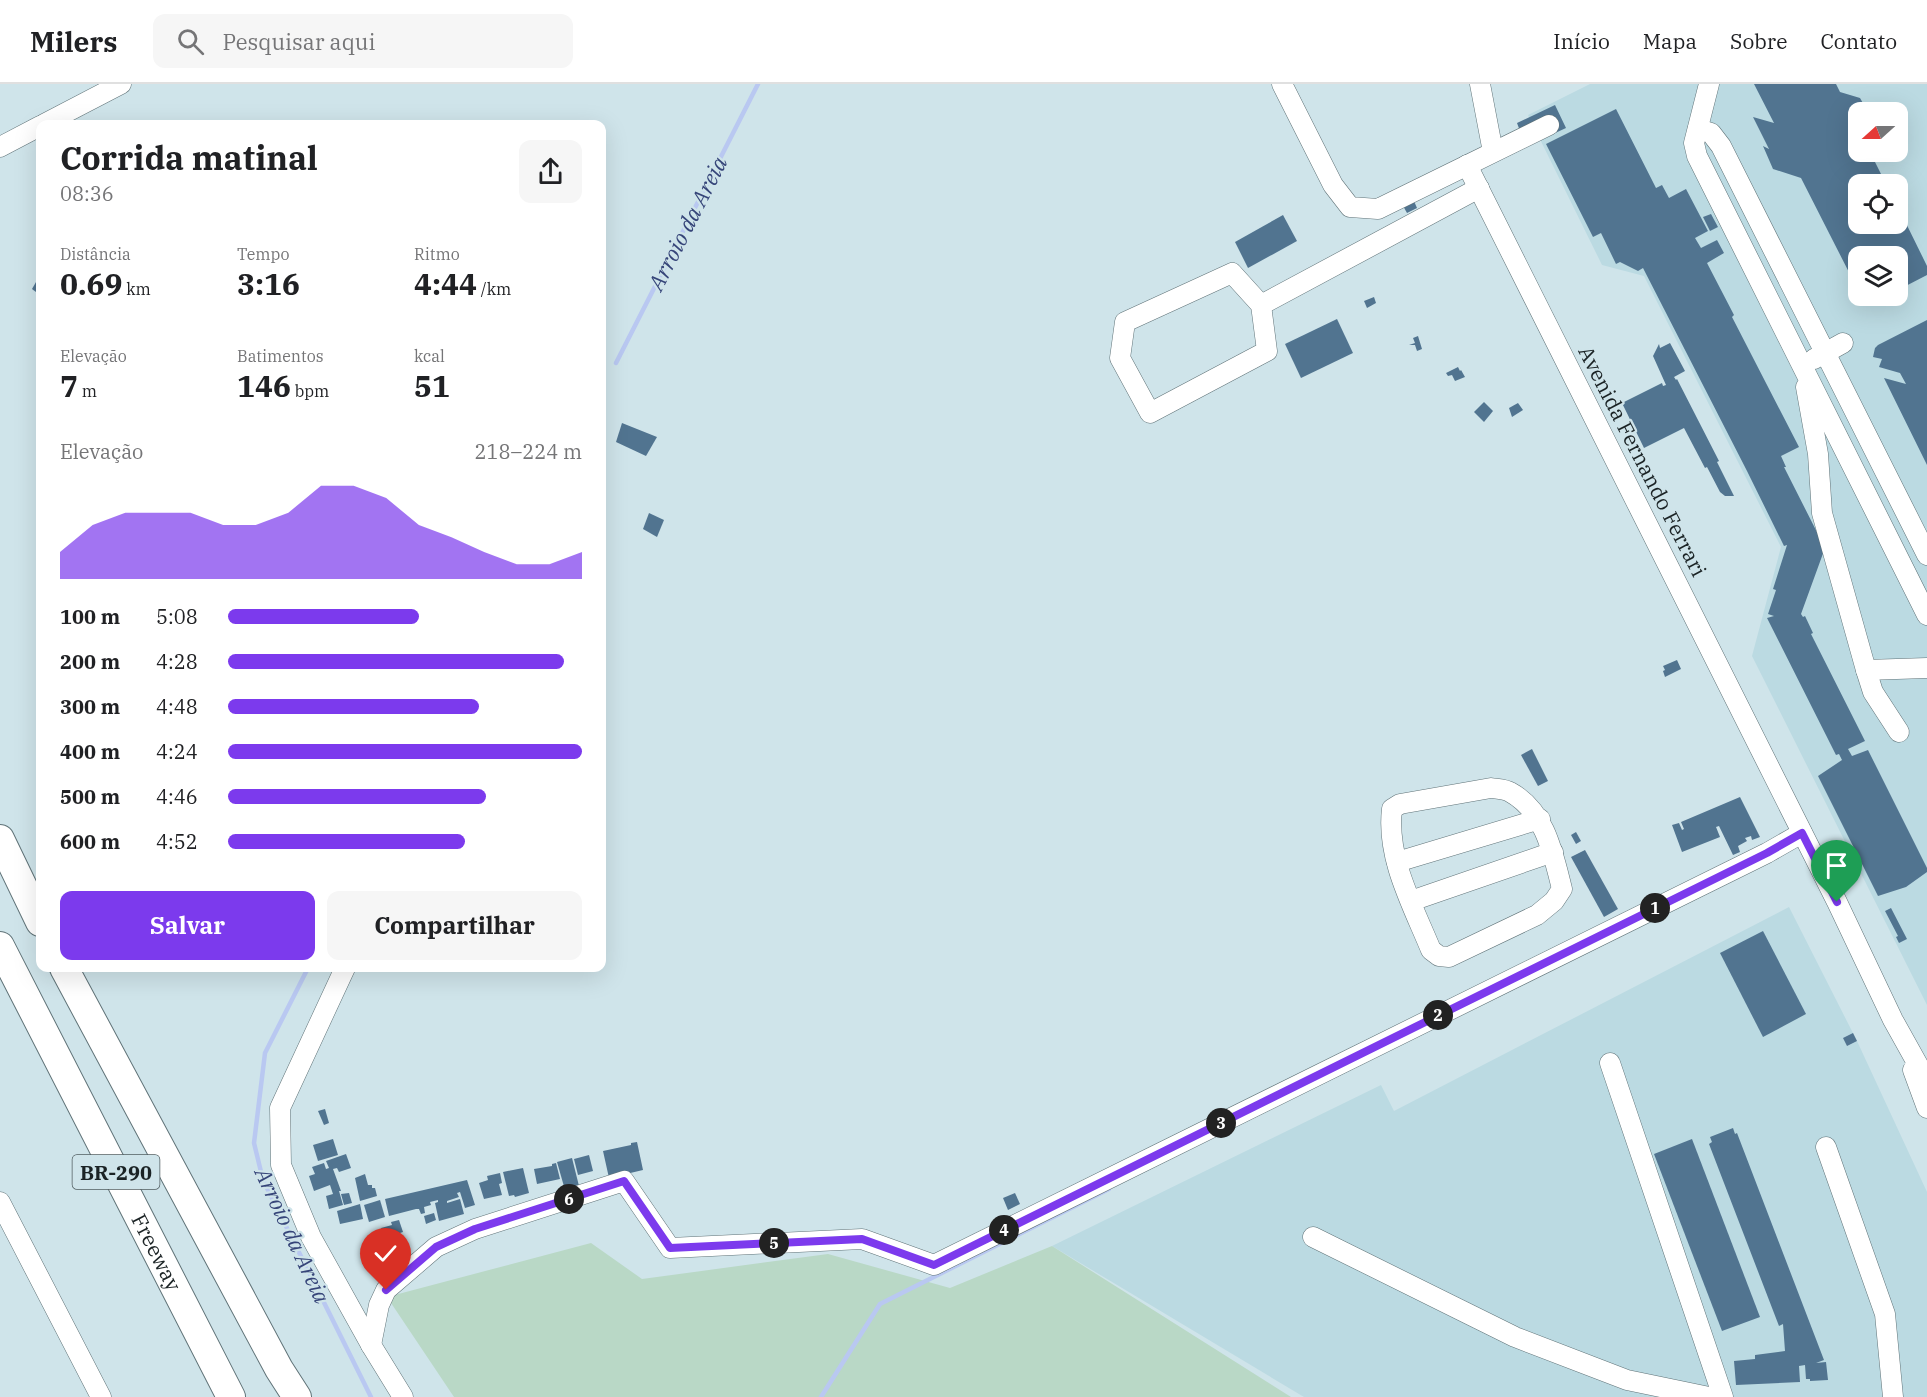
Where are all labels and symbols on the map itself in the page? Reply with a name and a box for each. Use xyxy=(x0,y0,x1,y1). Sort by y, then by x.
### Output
north arrow xyxy=(1848,102,1908,162)
water label: Arroio da Areia xyxy=(640,151,733,297)
street label: Avenida Fernando Ferrari xyxy=(1573,341,1713,581)
pin xyxy=(1811,840,1862,902)
pin: 1 xyxy=(1640,893,1670,923)
pin: 2 xyxy=(1423,1000,1453,1030)
pin: 3 xyxy=(1206,1108,1236,1138)
road number: BR-290 xyxy=(72,1155,160,1189)
water label: Arroio da Areia xyxy=(248,1161,337,1308)
pin: 6 xyxy=(554,1184,584,1214)
street label: Freeway xyxy=(125,1209,189,1296)
pin: 4 xyxy=(989,1215,1019,1245)
pin xyxy=(360,1228,411,1290)
pin: 5 xyxy=(759,1228,789,1258)

